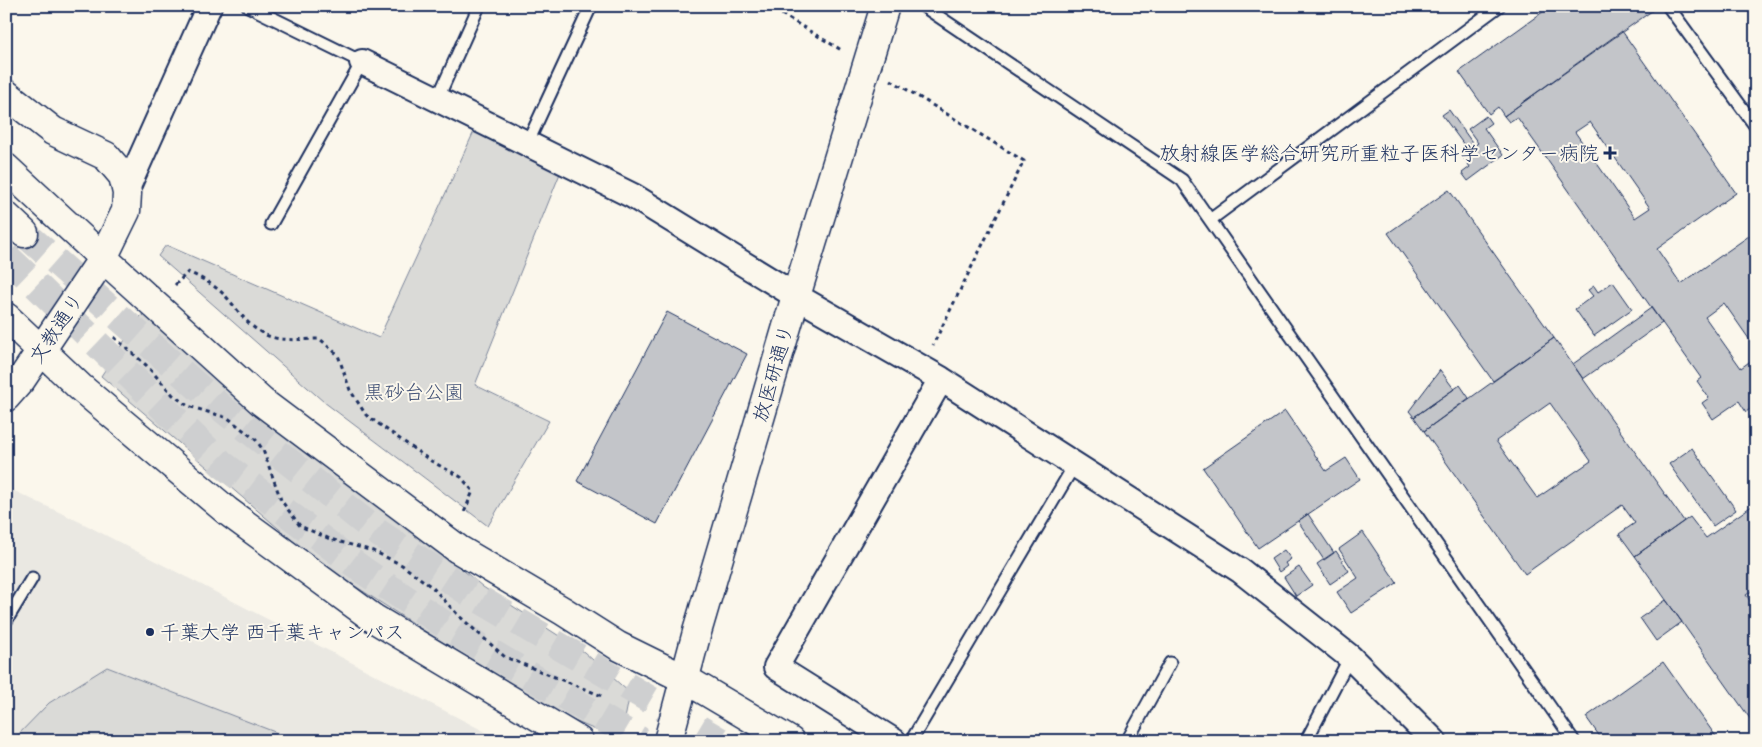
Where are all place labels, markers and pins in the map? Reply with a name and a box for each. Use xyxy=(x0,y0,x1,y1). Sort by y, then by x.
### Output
place label: 放射線医学総合研究所重粒子医科学センター病院 xyxy=(1160,141,1599,168)
marker: 放射線医学総合研究所重粒子医科学センター病院 xyxy=(1603,146,1617,160)
place label: 千葉大学 西千葉キャンパス xyxy=(160,620,405,647)
marker: 千葉大学 西千葉キャンパス xyxy=(144,626,156,638)

